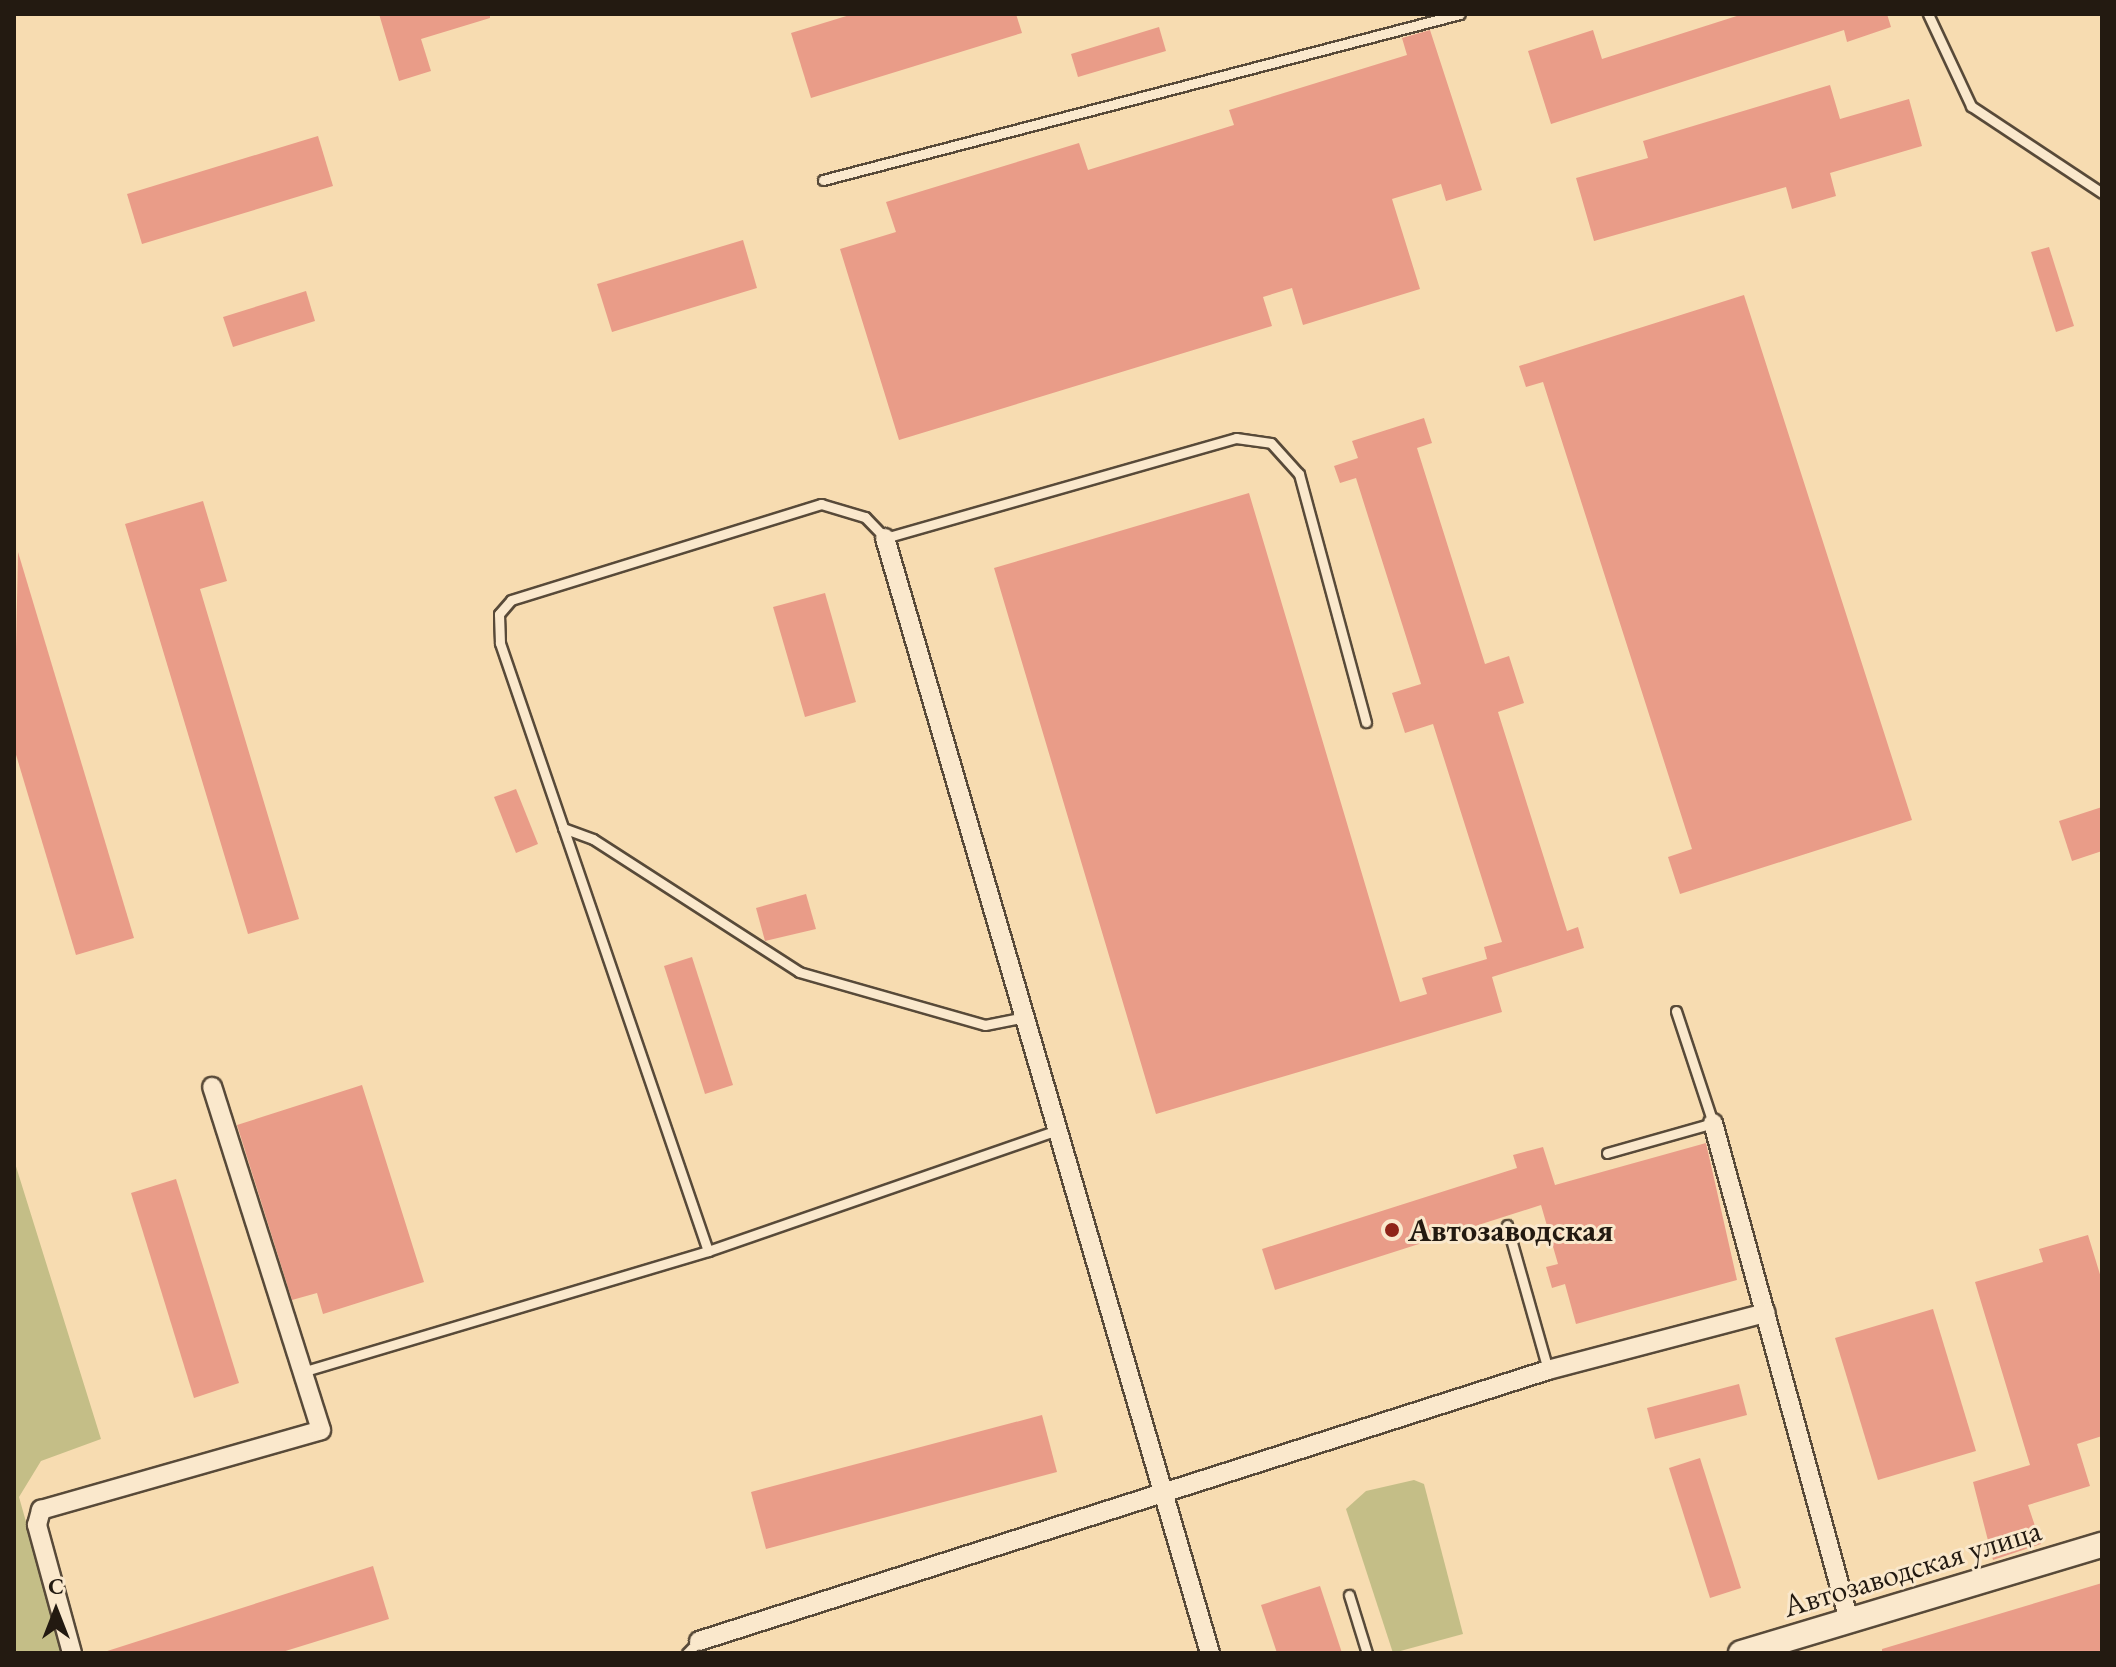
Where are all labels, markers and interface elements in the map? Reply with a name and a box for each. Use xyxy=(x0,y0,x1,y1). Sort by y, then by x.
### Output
place label: Автозаводская xyxy=(1408,1211,1613,1249)
marker: Автозаводская xyxy=(1383,1221,1401,1239)
street label: Автозаводская улица xyxy=(1778,1510,2046,1626)
north arrow xyxy=(16,1571,96,1651)
text: С xyxy=(48,1572,64,1601)

